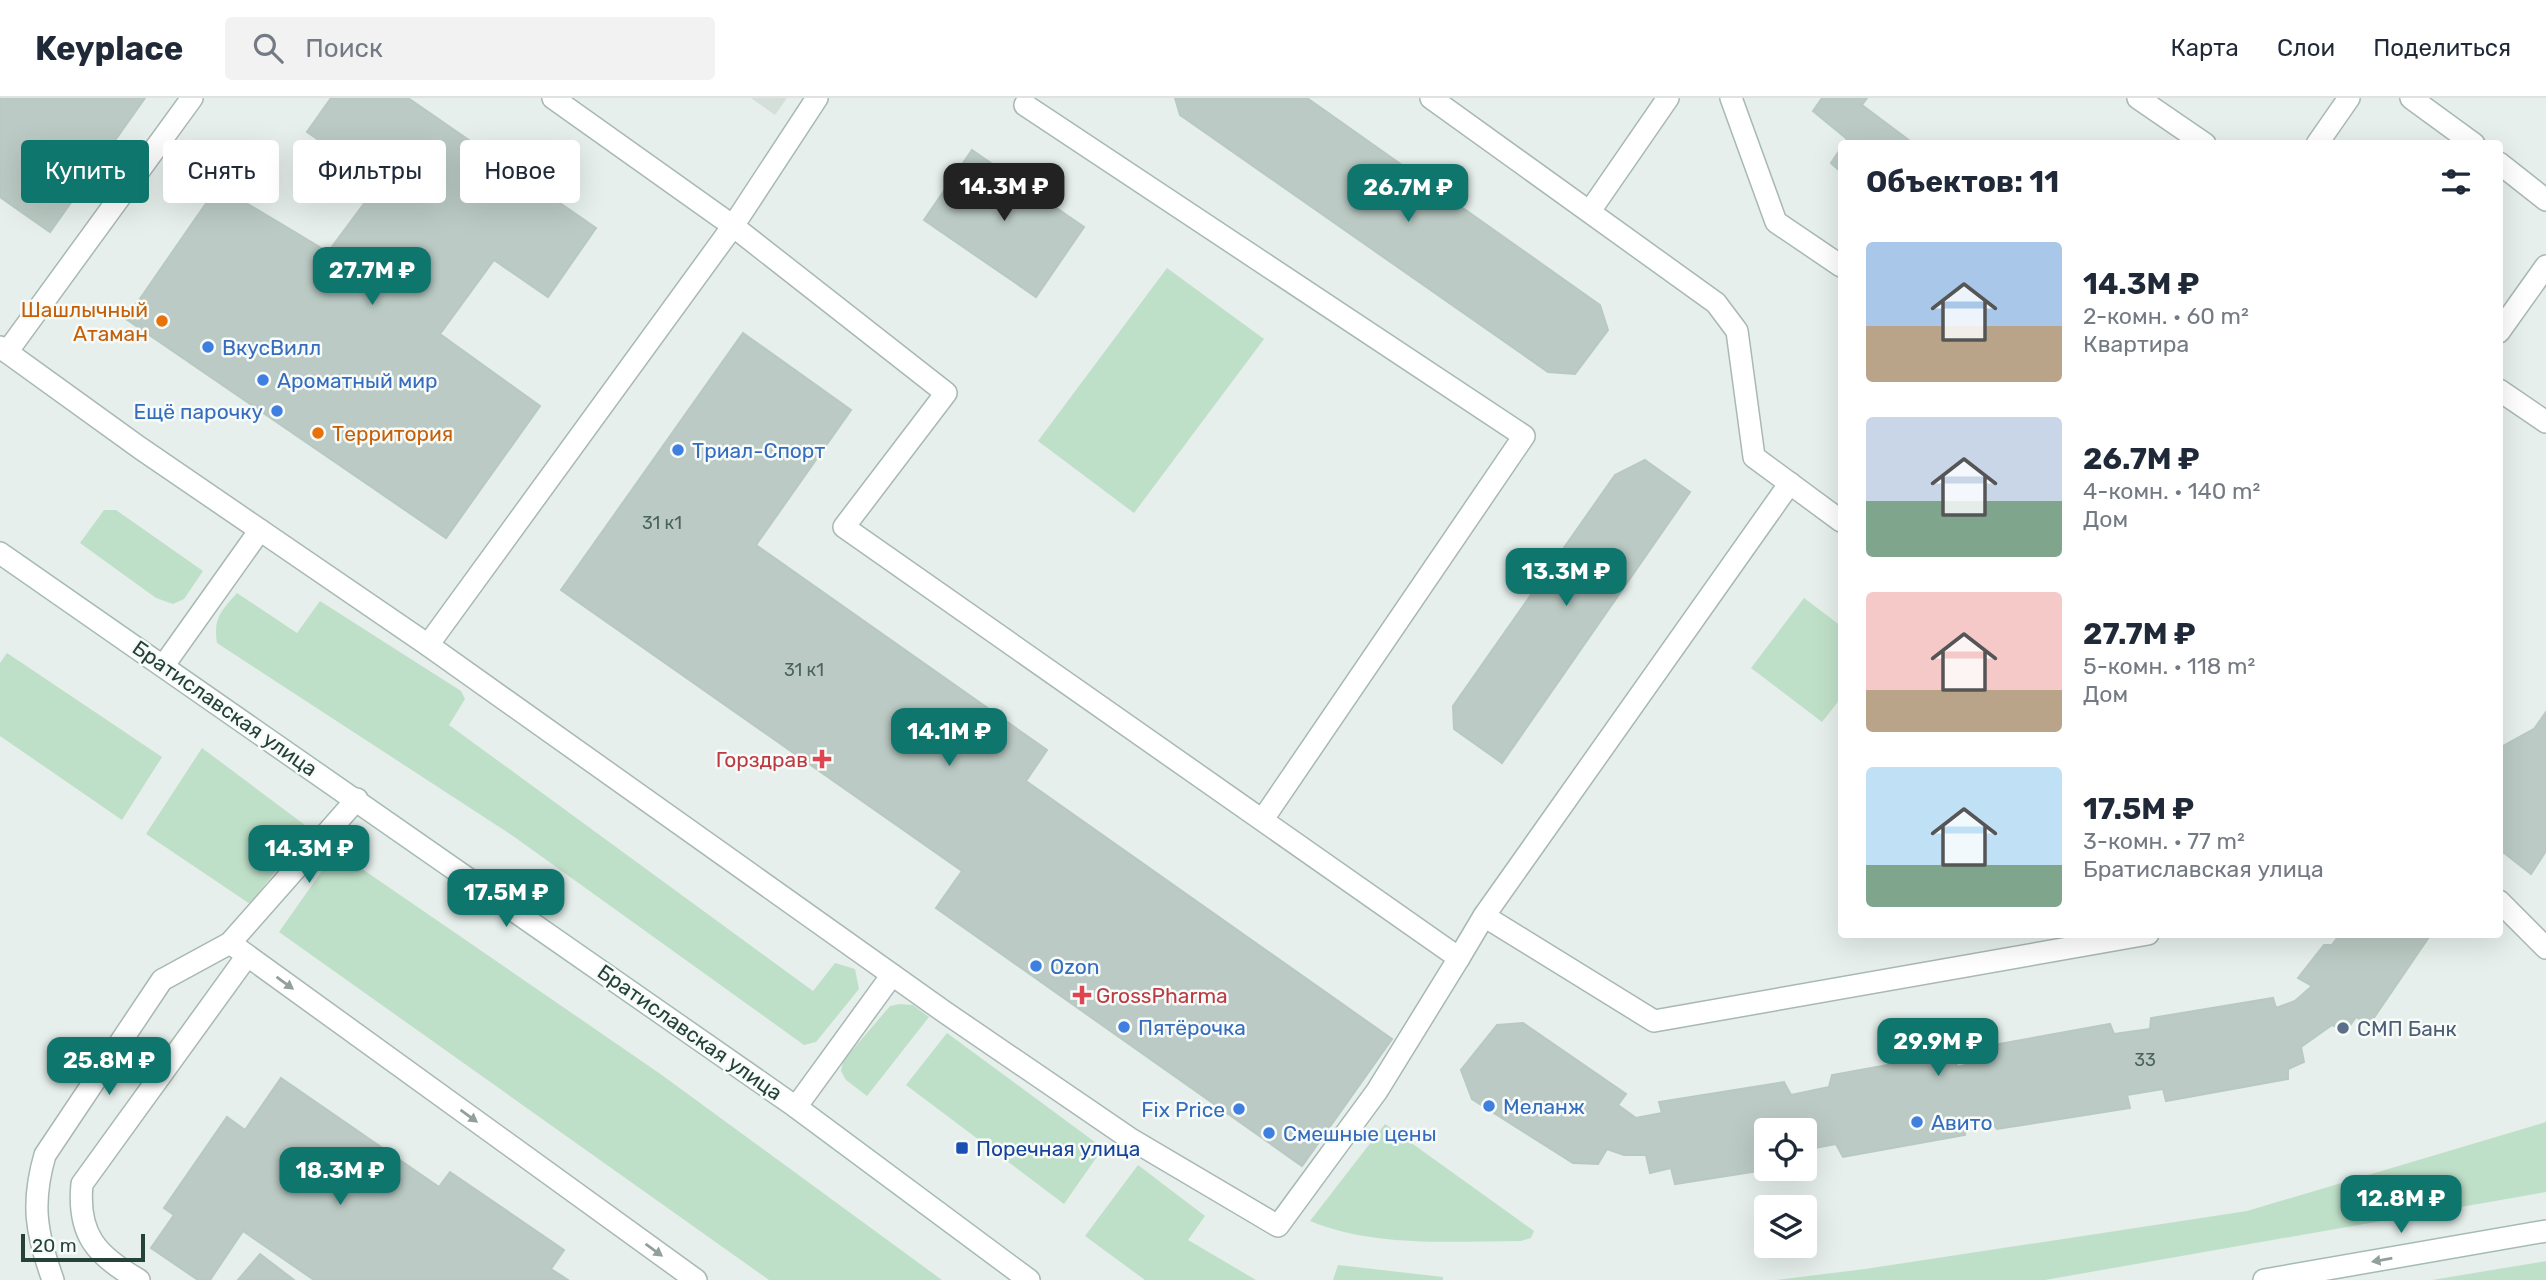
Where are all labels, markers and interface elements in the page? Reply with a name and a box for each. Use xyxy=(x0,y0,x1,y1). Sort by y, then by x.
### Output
search box xyxy=(225,17,715,80)
text: Keyplace xyxy=(35,29,183,68)
icon: search xyxy=(249,29,287,67)
text: Поиск xyxy=(305,33,383,64)
text: Карта xyxy=(2170,34,2239,62)
text: Слои xyxy=(2277,34,2335,62)
text: Поделиться xyxy=(2373,34,2511,62)
chip: Купить xyxy=(21,140,149,203)
chip: Снять xyxy=(163,140,279,203)
chip: Фильтры xyxy=(293,140,446,203)
chip: Новое xyxy=(460,140,580,203)
icon: filters xyxy=(2437,163,2475,201)
pin: 14.3M ₽ xyxy=(939,164,1069,223)
pin: 26.7M ₽ xyxy=(1343,164,1473,224)
text: Объектов: 11 xyxy=(1866,164,2059,200)
text: 14.3M ₽ xyxy=(959,172,1049,200)
text: 26.7M ₽ xyxy=(1363,173,1453,201)
pin: 27.7M ₽ xyxy=(307,248,437,307)
text: 27.7M ₽ xyxy=(329,256,415,284)
text: 14.3M ₽ xyxy=(2083,266,2199,302)
icon: home xyxy=(1922,270,2006,354)
place label: Шашлычный Атаман xyxy=(21,297,148,346)
text: 2-комн. · 60 m² xyxy=(2083,302,2249,330)
marker: Шашлычный Атаман xyxy=(154,313,170,329)
text: Квартира xyxy=(2083,330,2189,358)
place label: ВкусВилл xyxy=(222,335,321,360)
marker: ВкусВилл xyxy=(200,339,216,355)
place label: Ароматный мир xyxy=(277,368,438,393)
marker: Ароматный мир xyxy=(255,372,271,388)
place label: Ещё парочку xyxy=(133,399,263,424)
marker: Ещё парочку xyxy=(269,403,285,419)
place label: Территория xyxy=(332,421,453,446)
marker: Территория xyxy=(310,425,326,441)
place label: Триал-Спорт xyxy=(692,438,825,463)
text: 26.7M ₽ xyxy=(2083,441,2200,477)
marker: Триал-Спорт xyxy=(670,442,686,458)
icon: home xyxy=(1922,445,2006,529)
text: 4-комн. · 140 m² xyxy=(2083,477,2260,505)
text: Дом xyxy=(2083,505,2128,533)
house number: 31 к1 xyxy=(642,512,682,534)
pin: 13.3M ₽ xyxy=(1501,548,1631,608)
text: 13.3M ₽ xyxy=(1522,557,1610,585)
text: 27.7M ₽ xyxy=(2083,616,2196,652)
icon: home xyxy=(1922,620,2006,704)
street label: Братиславская улица xyxy=(128,635,322,781)
text: 5-комн. · 118 m² xyxy=(2083,652,2255,680)
house number: 31 к1 xyxy=(784,659,824,681)
text: Дом xyxy=(2083,680,2128,708)
pin: 14.1M ₽ xyxy=(884,708,1014,768)
text: 14.1M ₽ xyxy=(907,717,991,745)
place label: Горздрав xyxy=(716,747,808,772)
marker: Горздрав xyxy=(814,751,830,767)
text: 17.5M ₽ xyxy=(2083,791,2194,827)
icon: home xyxy=(1922,795,2006,879)
pin: 14.3M ₽ xyxy=(244,826,374,885)
text: 3-комн. · 77 m² xyxy=(2083,827,2245,855)
text: 14.3M ₽ xyxy=(264,834,354,862)
text: Братиславская улица xyxy=(2083,855,2324,883)
pin: 17.5M ₽ xyxy=(441,870,571,929)
text: 17.5M ₽ xyxy=(463,878,549,906)
place label: Ozon xyxy=(1050,954,1100,979)
marker: Ozon xyxy=(1028,958,1044,974)
street label: Братиславская улица xyxy=(593,959,787,1105)
one-way arrow xyxy=(276,976,294,990)
place label: GrossPharma xyxy=(1096,983,1228,1008)
marker: GrossPharma xyxy=(1074,987,1090,1003)
place label: Пятёрочка xyxy=(1138,1015,1246,1040)
place label: СМП Банк xyxy=(2357,1016,2457,1041)
pin: 29.9M ₽ xyxy=(1873,1018,2003,1078)
marker: Пятёрочка xyxy=(1116,1019,1132,1035)
marker: СМП Банк xyxy=(2335,1020,2351,1036)
text: 29.9M ₽ xyxy=(1893,1027,1983,1055)
pin: 25.8M ₽ xyxy=(44,1038,174,1097)
text: 25.8M ₽ xyxy=(63,1046,155,1074)
house number: 33 xyxy=(2134,1049,2156,1071)
place label: Меланж xyxy=(1503,1094,1585,1119)
place label: Fix Price xyxy=(1141,1097,1225,1122)
marker: Меланж xyxy=(1481,1098,1497,1114)
marker: Fix Price xyxy=(1231,1101,1247,1117)
one-way arrow xyxy=(460,1109,478,1124)
place label: Авито xyxy=(1931,1110,1992,1135)
marker: Авито xyxy=(1909,1114,1925,1130)
map controls xyxy=(1754,1118,1817,1258)
button: locate xyxy=(1754,1118,1817,1181)
place label: Смешные цены xyxy=(1283,1121,1437,1146)
marker: Смешные цены xyxy=(1261,1125,1277,1141)
place label: Поречная улица xyxy=(976,1136,1140,1161)
marker: Поречная улица xyxy=(954,1140,970,1156)
pin: 18.3M ₽ xyxy=(275,1148,405,1207)
text: 18.3M ₽ xyxy=(295,1156,385,1184)
pin: 12.8M ₽ xyxy=(2336,1176,2466,1235)
text: 12.8M ₽ xyxy=(2357,1184,2445,1212)
button: layers xyxy=(1754,1195,1817,1258)
scale bar xyxy=(21,1231,145,1263)
text: 20 m xyxy=(32,1234,77,1257)
one-way arrow xyxy=(645,1243,663,1257)
one-way arrow xyxy=(2371,1254,2393,1265)

